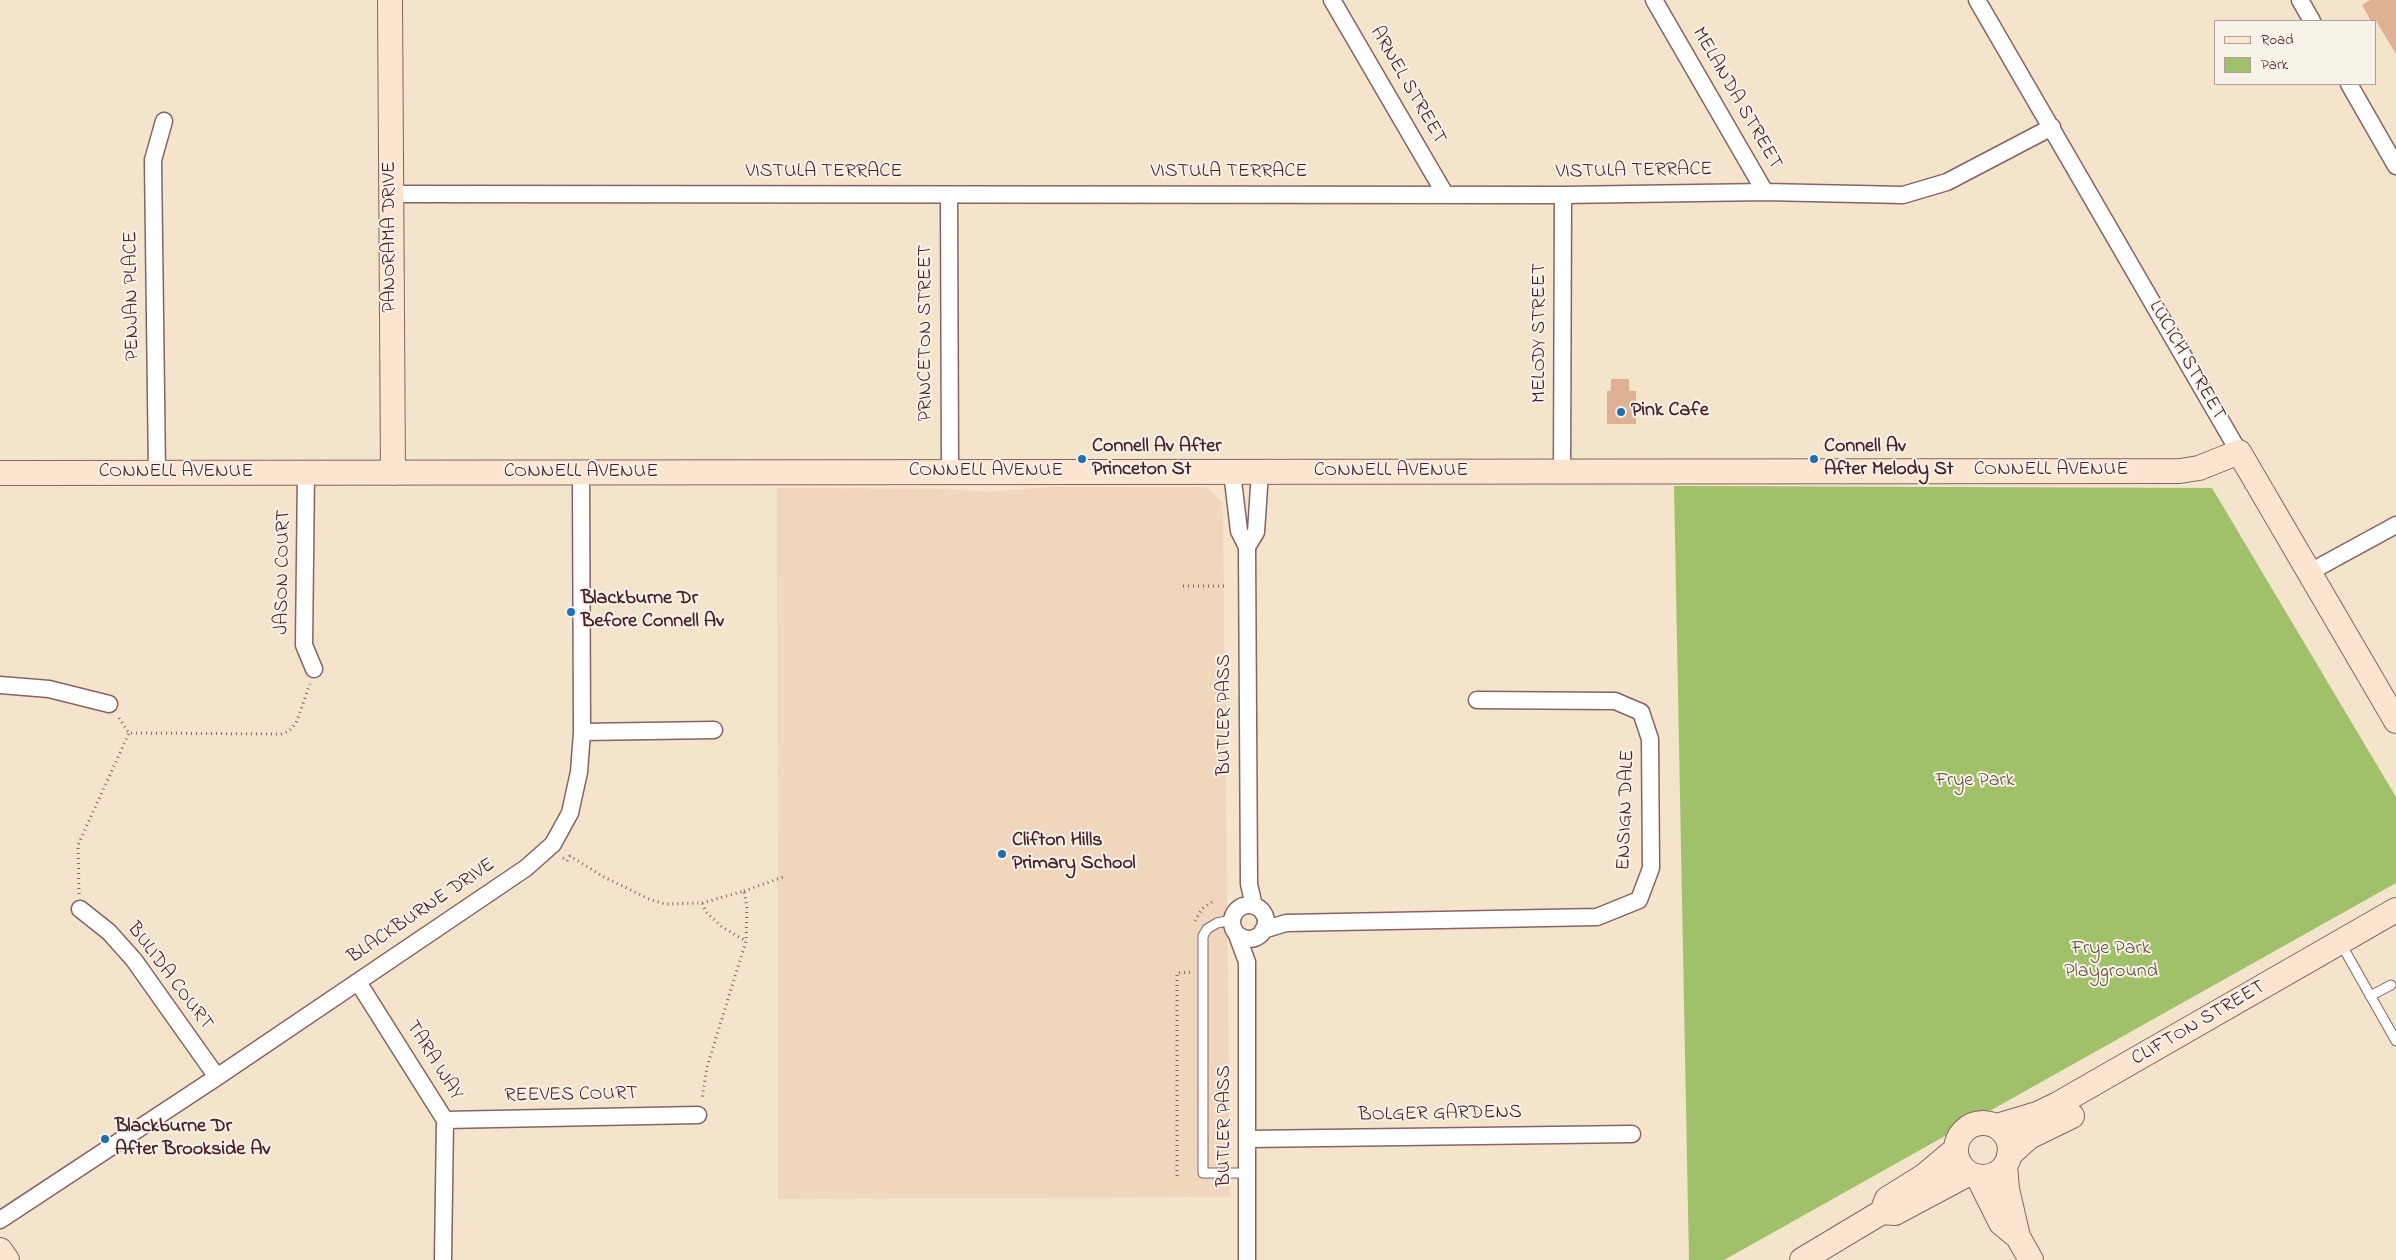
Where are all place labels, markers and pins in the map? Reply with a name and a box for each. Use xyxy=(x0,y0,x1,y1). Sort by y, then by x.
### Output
place label: Pink Cafe xyxy=(1631,400,1709,424)
marker: Pink Cafe xyxy=(1615,406,1627,418)
place label: Connell Av After Princeton St xyxy=(1092,436,1221,483)
place label: Connell Av After Melody St xyxy=(1824,436,1953,483)
marker: Connell Av After Princeton St xyxy=(1076,453,1088,465)
marker: Connell Av After Melody St xyxy=(1808,453,1820,465)
place label: Blackburne Dr Before Connell Av xyxy=(581,588,724,635)
marker: Blackburne Dr Before Connell Av xyxy=(565,606,577,618)
place label: Clifton Hills Primary School xyxy=(1012,830,1136,877)
marker: Clifton Hills Primary School xyxy=(996,848,1008,860)
place label: Blackburne Dr After Brookside Av xyxy=(115,1116,270,1163)
marker: Blackburne Dr After Brookside Av xyxy=(99,1133,111,1145)

